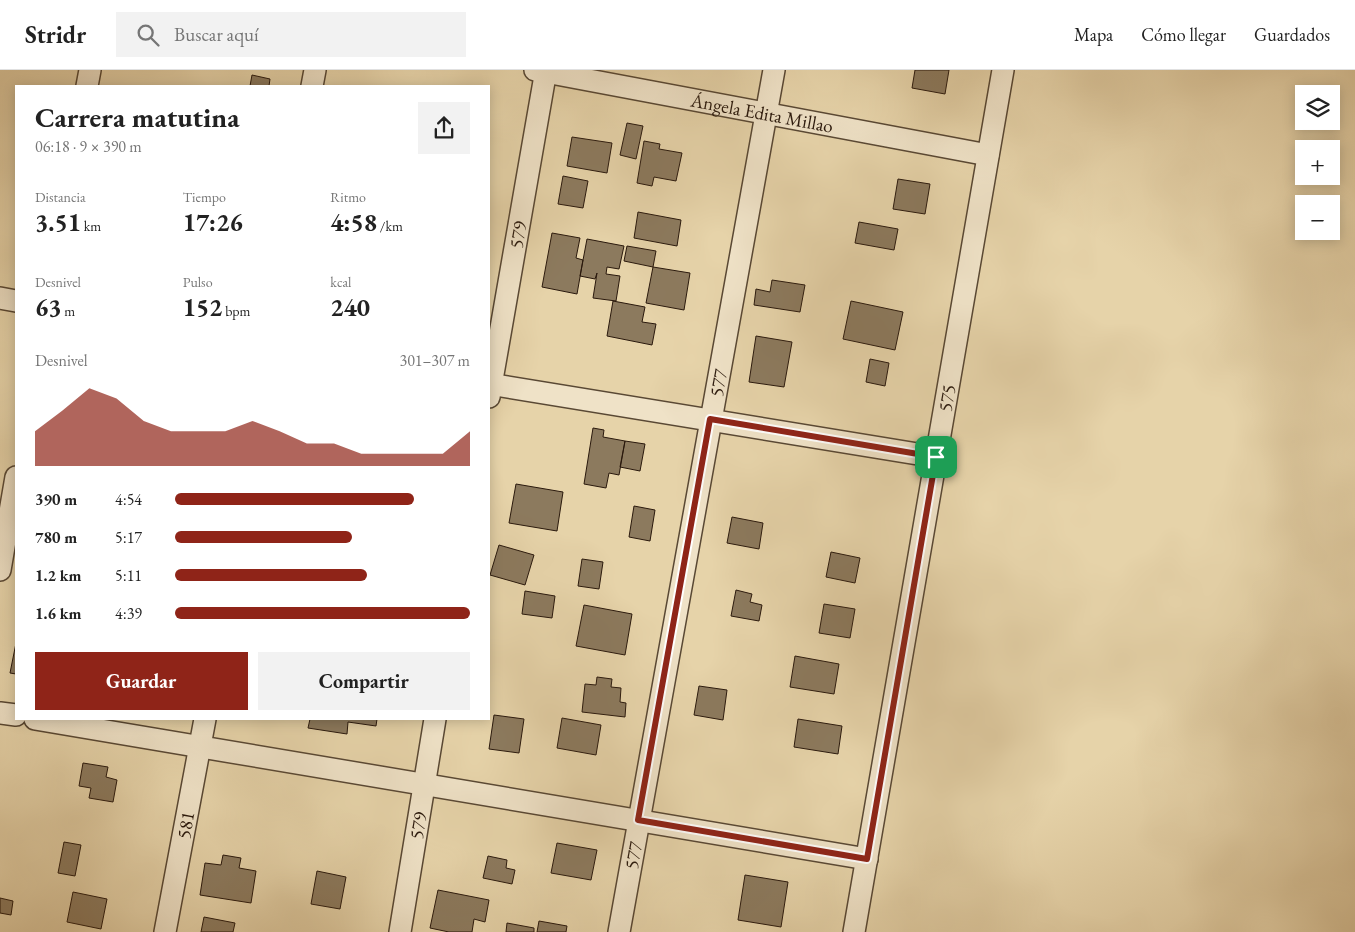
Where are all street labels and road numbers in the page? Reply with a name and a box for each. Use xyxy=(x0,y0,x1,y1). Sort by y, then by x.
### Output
street label: Ángela Edita Millao xyxy=(688,87,835,138)
street label: 579 xyxy=(503,219,532,250)
street label: 577 xyxy=(703,366,733,398)
street label: 575 xyxy=(932,382,961,414)
street label: 581 xyxy=(170,809,200,841)
street label: 579 xyxy=(403,810,432,841)
street label: 577 xyxy=(618,839,648,871)

